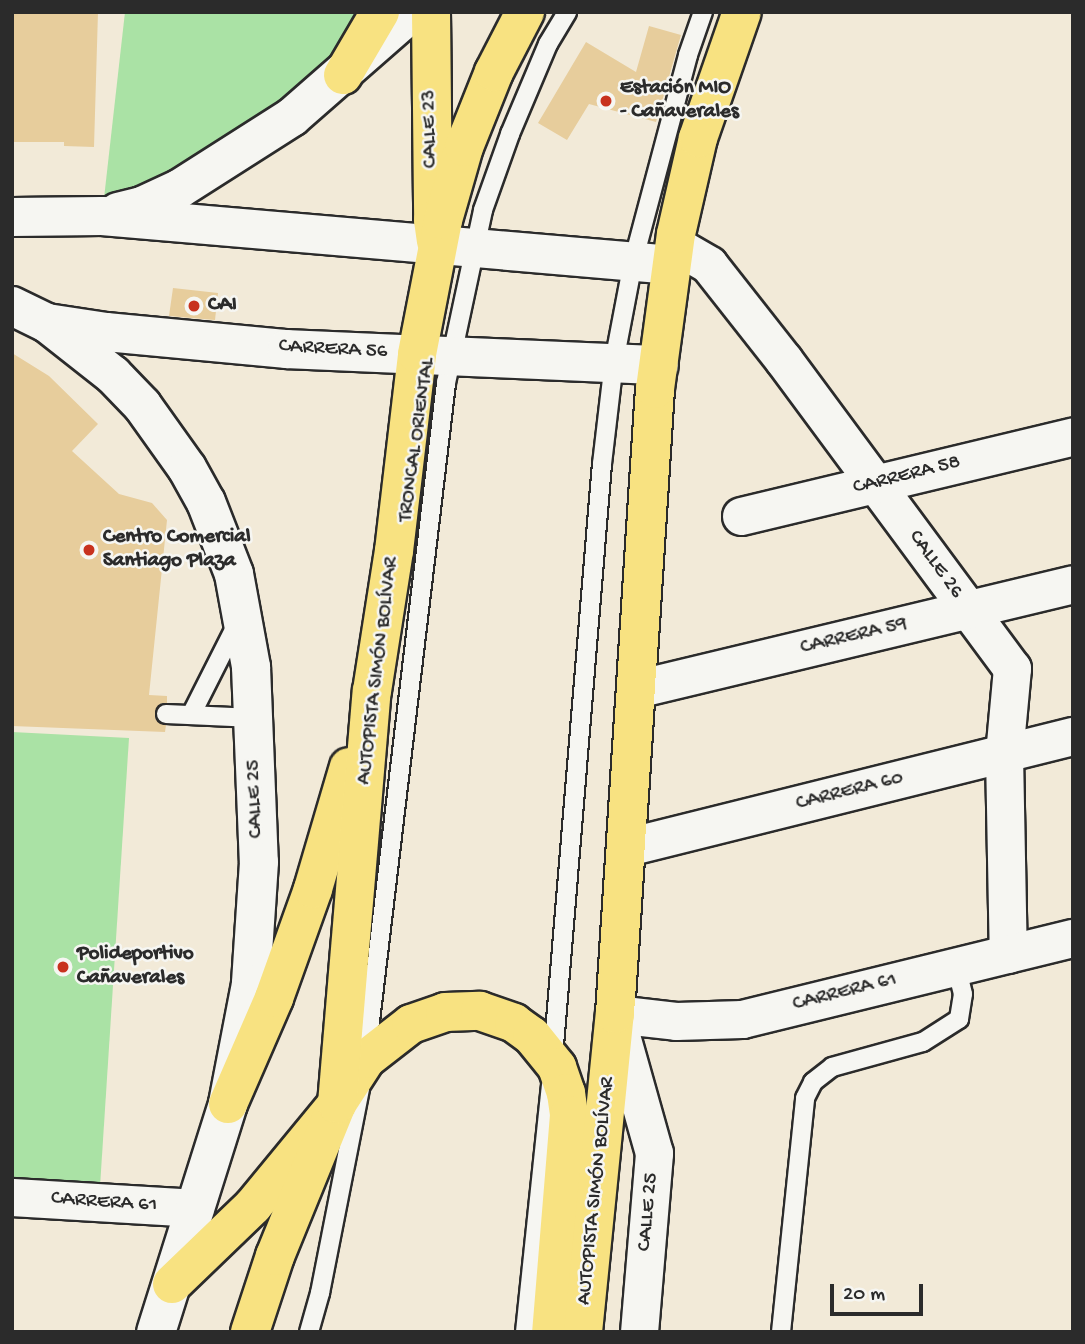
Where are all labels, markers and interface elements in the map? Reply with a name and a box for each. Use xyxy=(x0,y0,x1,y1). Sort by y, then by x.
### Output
place label: Estación MIO - Cañaverales xyxy=(620,76,739,126)
street label: CALLE 23 xyxy=(418,90,444,168)
marker: Estación MIO - Cañaverales xyxy=(598,93,614,109)
place label: CAI xyxy=(208,293,237,319)
marker: CAI xyxy=(186,298,202,314)
street label: CARRERA 56 xyxy=(278,335,388,365)
street label: TRONCAL ORIENTAL xyxy=(394,356,442,524)
street label: CARRERA 58 xyxy=(851,450,963,502)
place label: Centro Comercial Santiago Plaza xyxy=(103,525,251,575)
street label: CALLE 26 xyxy=(902,526,968,604)
marker: Centro Comercial Santiago Plaza xyxy=(81,542,97,558)
street label: AUTOPISTA SIMÓN BOLÍVAR xyxy=(353,556,405,786)
street label: CARRERA 59 xyxy=(798,612,910,662)
street label: CALLE 25 xyxy=(242,759,270,839)
street label: CARRERA 60 xyxy=(794,766,906,818)
place label: Polideportivo Cañaverales xyxy=(77,942,194,992)
marker: Polideportivo Cañaverales xyxy=(55,959,71,975)
street label: CARRERA 61 xyxy=(790,968,900,1018)
street label: AUTOPISTA SIMÓN BOLÍVAR xyxy=(573,1076,621,1306)
street label: CALLE 25 xyxy=(633,1172,665,1252)
street label: CARRERA 61 xyxy=(50,1187,158,1219)
scale bar xyxy=(833,1270,926,1314)
text: 20 m xyxy=(843,1283,885,1308)

